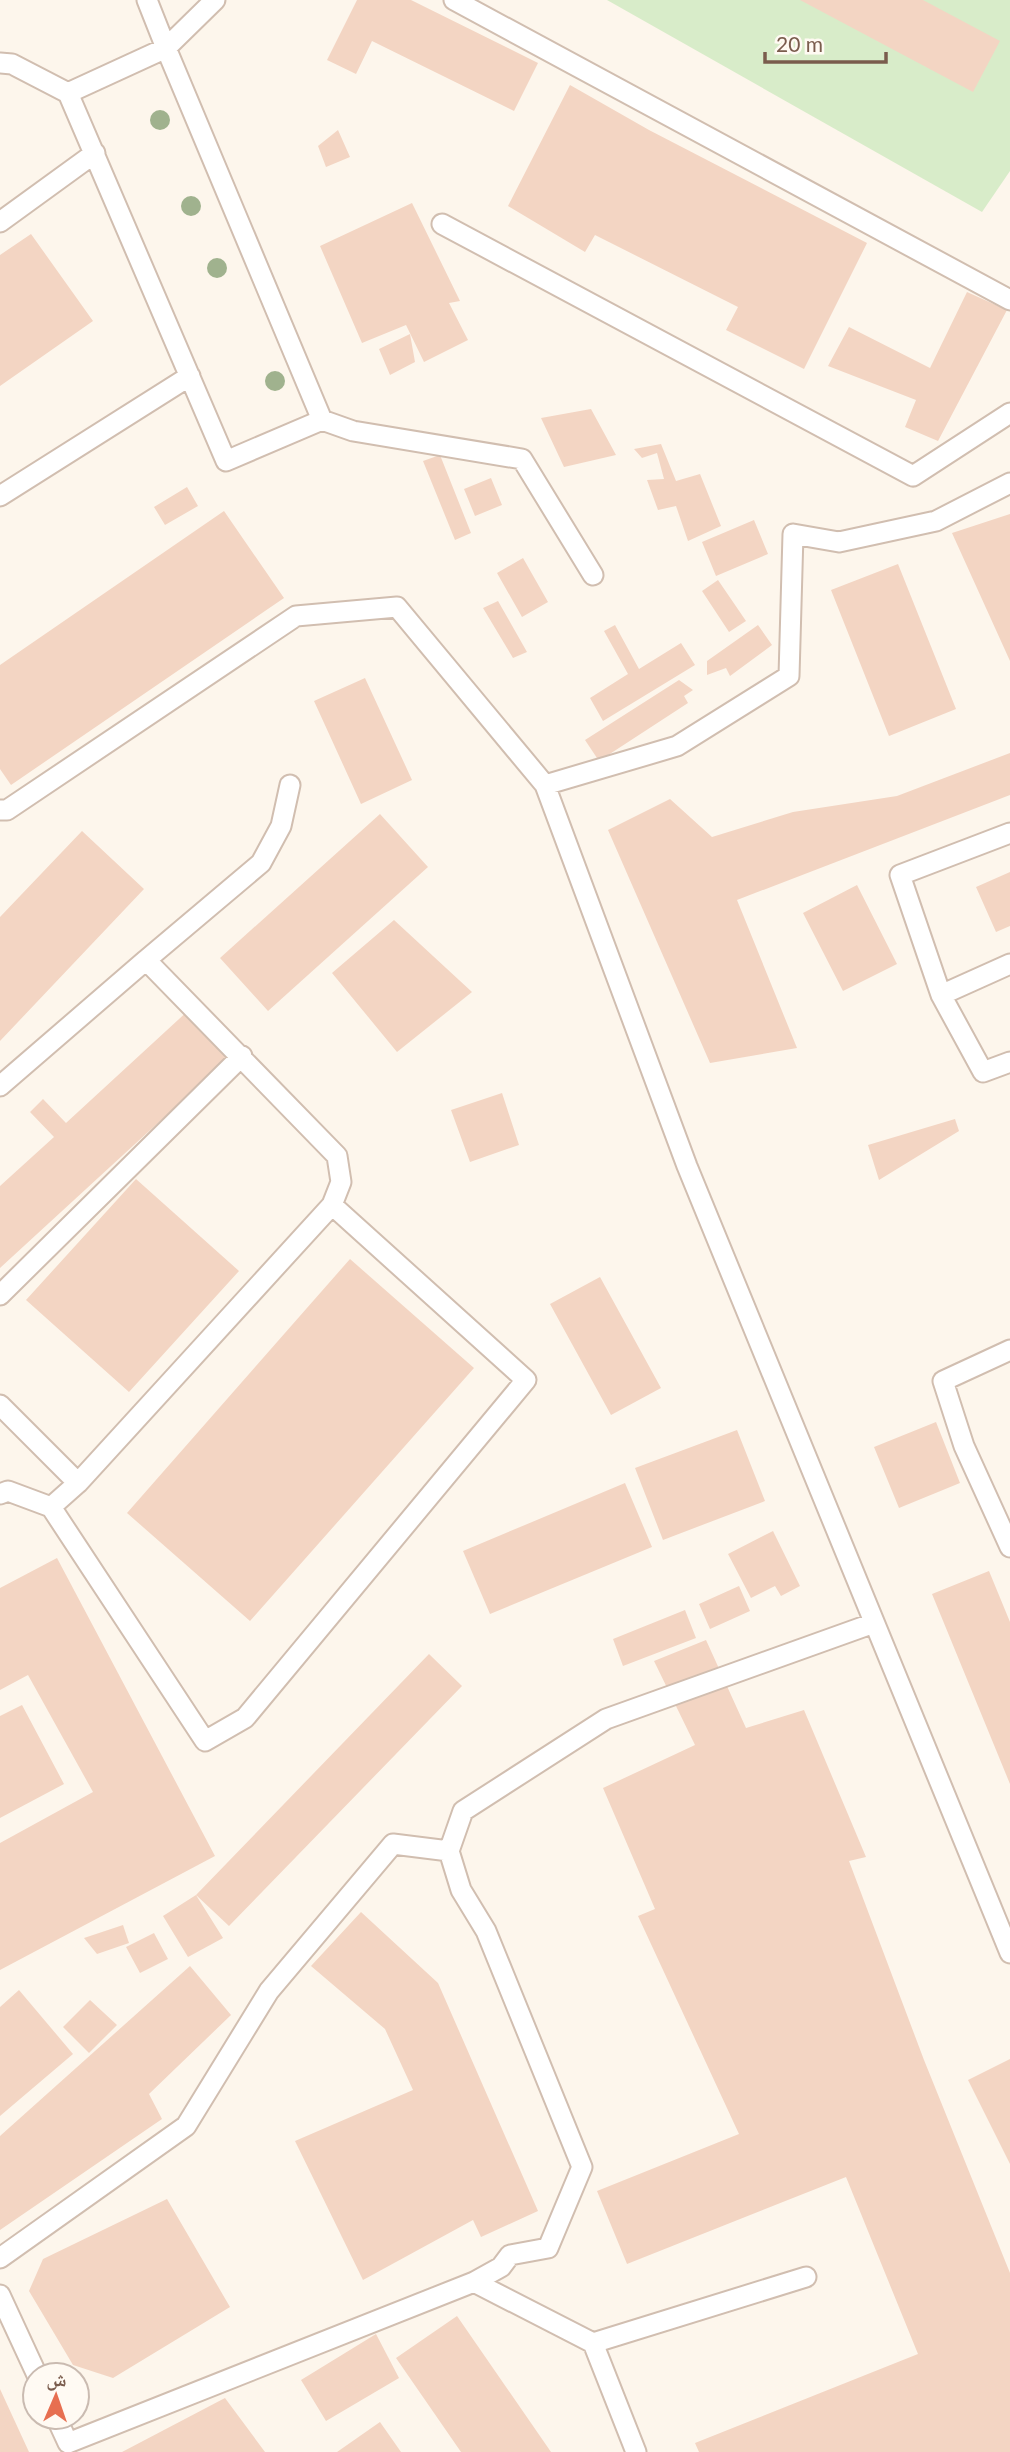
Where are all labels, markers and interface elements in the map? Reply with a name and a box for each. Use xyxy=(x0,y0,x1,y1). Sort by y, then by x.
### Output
scale bar xyxy=(765,21,886,65)
text: 20 m xyxy=(776,31,823,56)
north arrow xyxy=(21,2361,91,2431)
text: ش xyxy=(46,2367,67,2391)

